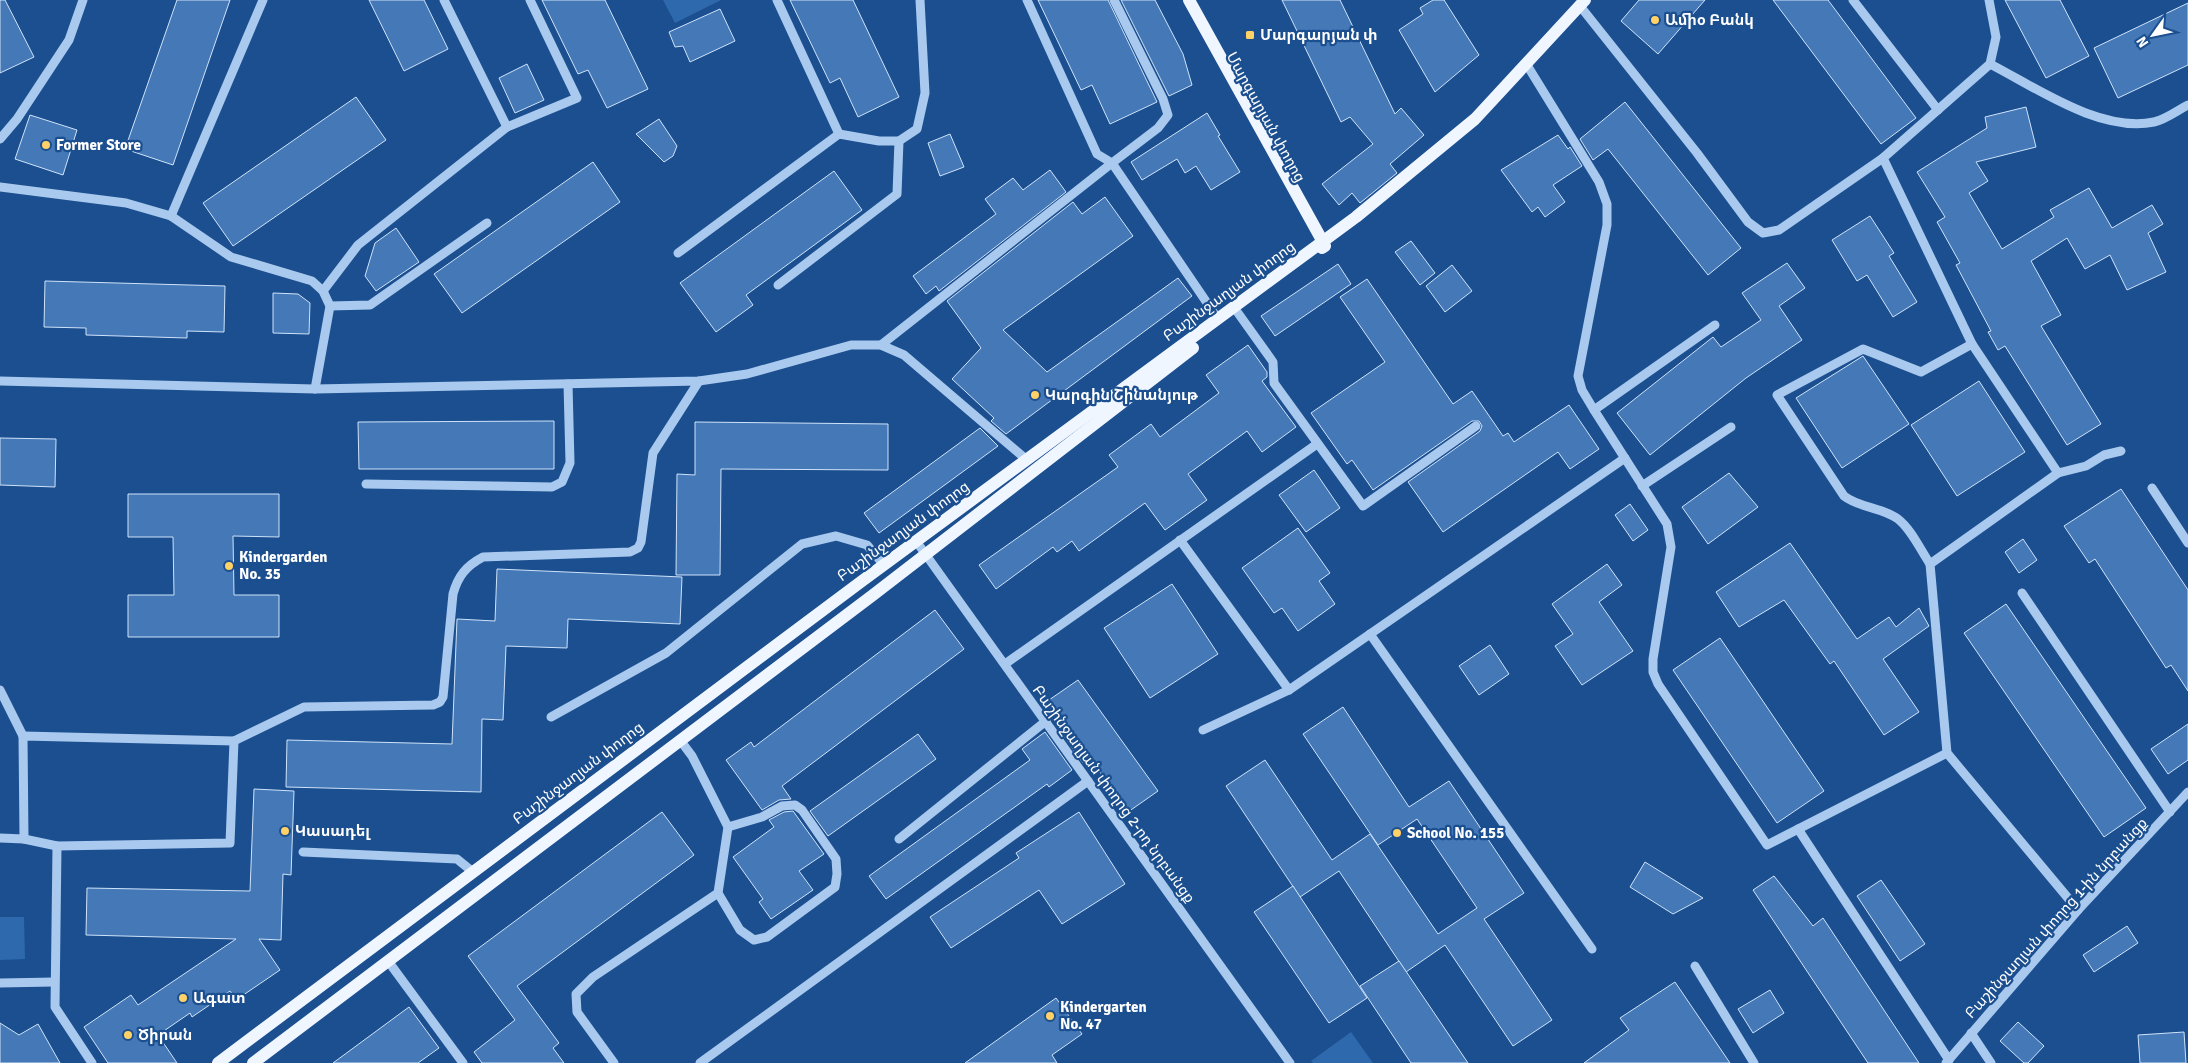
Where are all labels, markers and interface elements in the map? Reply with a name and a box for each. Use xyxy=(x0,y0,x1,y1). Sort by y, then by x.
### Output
north arrow xyxy=(2128,10,2178,60)
place label: Ամիօ Բանկ xyxy=(1665,11,1754,29)
marker: Ամիօ Բանկ xyxy=(1649,14,1661,26)
place label: Մարգարյան փ xyxy=(1260,26,1378,44)
marker: Մարգարյան փ xyxy=(1244,29,1256,41)
text: N xyxy=(2133,33,2152,51)
street label: Մարգարյան փողոց xyxy=(1223,49,1309,185)
place label: Former Store xyxy=(56,136,141,154)
marker: Former Store xyxy=(40,139,52,151)
street label: Բաշինջաղյան փողոց xyxy=(1159,237,1299,345)
place label: Կարգին Շինանյութ xyxy=(1045,386,1199,404)
marker: Կարգին Շինանյութ xyxy=(1029,389,1041,401)
street label: Բաշինջաղյան փողոց xyxy=(833,477,973,585)
place label: Kindergarden No. 35 xyxy=(239,548,328,583)
marker: Kindergarden No. 35 xyxy=(223,560,235,572)
street label: Բաշինջաղյան փողոց 2-րդ նրբանցք xyxy=(1029,682,1199,906)
street label: Բաշինջաղյան փողոց xyxy=(509,718,647,828)
street label: Բաշինջաղյան փողոց 1-ին նրբանցք xyxy=(1961,814,2151,1022)
place label: Կասադել xyxy=(295,822,371,840)
place label: School No. 155 xyxy=(1407,824,1504,842)
marker: Կասադել xyxy=(279,825,291,837)
marker: School No. 155 xyxy=(1391,827,1403,839)
place label: Ագատ xyxy=(193,989,246,1007)
marker: Ագատ xyxy=(177,992,189,1004)
place label: Kindergarten No. 47 xyxy=(1060,998,1147,1033)
marker: Kindergarten No. 47 xyxy=(1044,1010,1056,1022)
place label: Ծիրան xyxy=(138,1026,192,1044)
marker: Ծիրան xyxy=(122,1029,134,1041)

